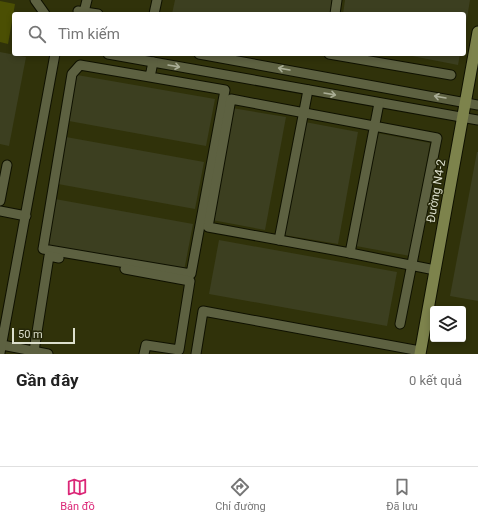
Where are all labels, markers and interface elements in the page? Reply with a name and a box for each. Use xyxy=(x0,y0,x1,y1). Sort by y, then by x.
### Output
search box xyxy=(12,12,466,56)
icon: search xyxy=(26,23,48,45)
text: Tìm kiếm xyxy=(58,25,120,43)
one-way arrow xyxy=(167,62,180,70)
one-way arrow xyxy=(278,65,291,73)
one-way arrow xyxy=(323,90,336,98)
one-way arrow xyxy=(434,93,447,101)
street label: Đường N4-2 xyxy=(424,158,448,224)
map controls xyxy=(430,306,466,342)
button: layers xyxy=(430,306,466,342)
scale bar xyxy=(12,326,75,345)
text: 50 m xyxy=(18,328,43,341)
text: Gần đây xyxy=(16,370,79,390)
text: 0 kết quả xyxy=(409,373,462,388)
tab: Bản đồ xyxy=(60,476,95,513)
tab: Chỉ đường xyxy=(215,476,266,513)
tab: Đã lưu xyxy=(386,476,418,513)

